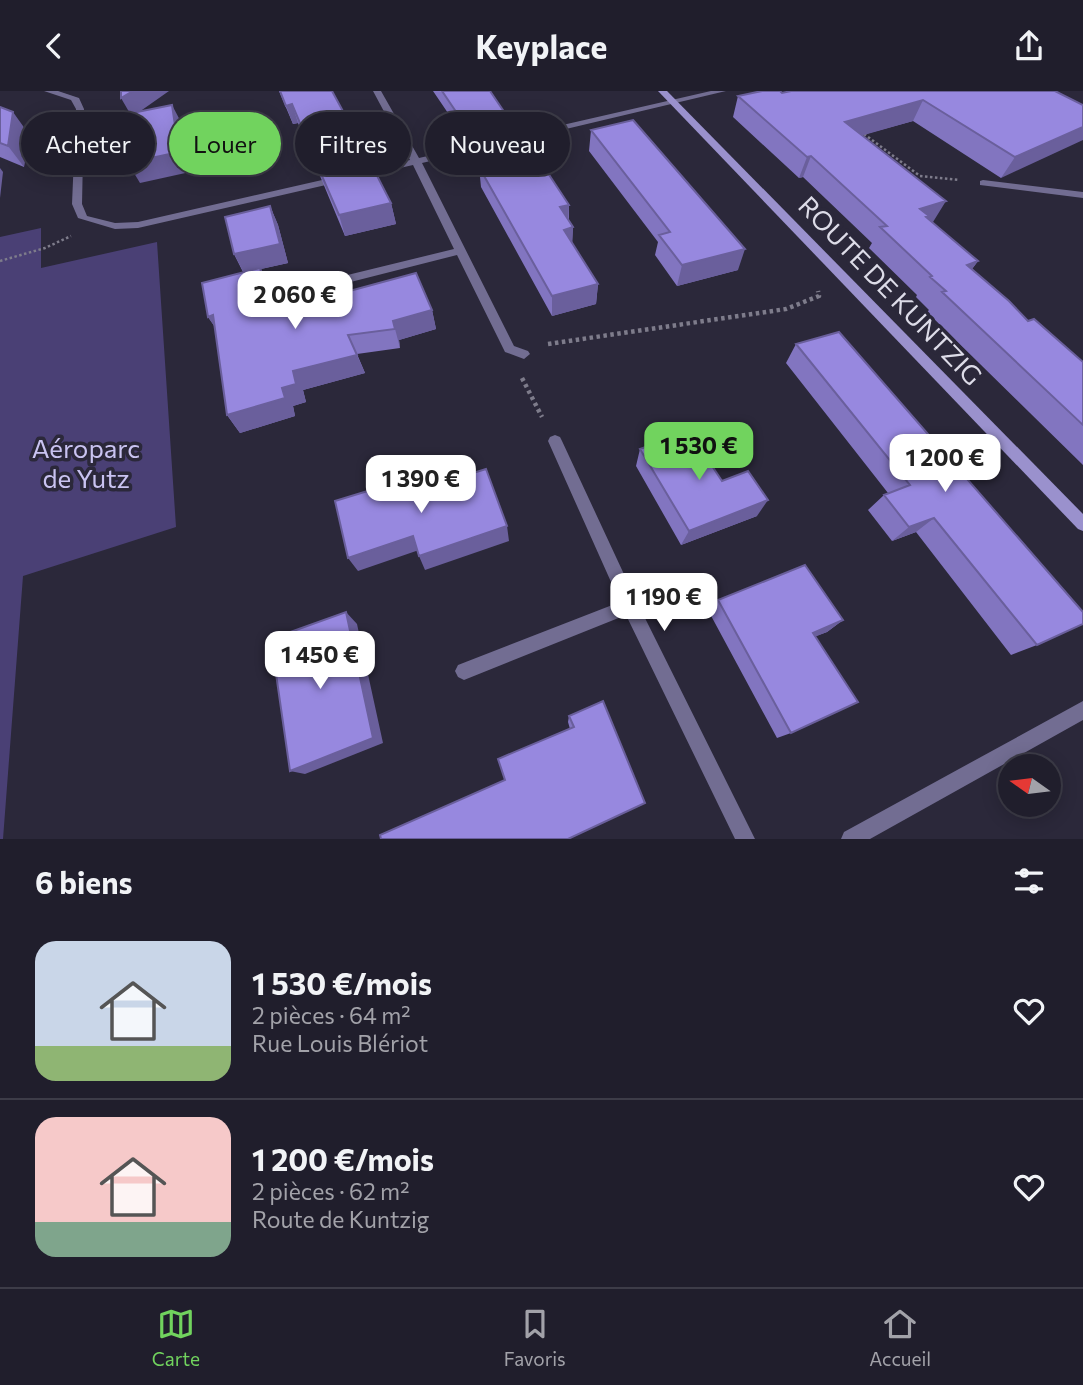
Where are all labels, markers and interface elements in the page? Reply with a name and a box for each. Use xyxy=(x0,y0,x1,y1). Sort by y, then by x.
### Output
text: Keyplace xyxy=(476,26,607,66)
icon: back xyxy=(35,27,73,65)
icon: share xyxy=(1010,27,1048,65)
chip: Acheter xyxy=(21,112,155,175)
chip: Louer xyxy=(169,112,281,175)
chip: Filtres xyxy=(295,112,411,175)
chip: Nouveau xyxy=(425,112,570,175)
street label: ROUTE DE KUNTZIG xyxy=(793,189,989,391)
pin: 2 060 € xyxy=(230,271,360,331)
text: 2 060 € xyxy=(254,280,336,308)
pin: 1 530 € xyxy=(634,423,764,482)
text: 1 530 € xyxy=(660,431,738,459)
park label: Aéroparc de Yutz xyxy=(32,432,140,493)
pin: 1 200 € xyxy=(880,435,1010,494)
text: 1 200 € xyxy=(906,443,984,471)
pin: 1 390 € xyxy=(356,455,486,515)
text: 1 390 € xyxy=(382,464,460,492)
pin: 1 190 € xyxy=(599,573,729,633)
text: 1 190 € xyxy=(626,582,702,610)
pin: 1 450 € xyxy=(255,631,385,691)
text: 1 450 € xyxy=(281,640,359,668)
north arrow xyxy=(998,754,1060,817)
map controls xyxy=(998,754,1061,817)
icon: filters xyxy=(1010,862,1048,900)
text: 6 biens xyxy=(35,863,133,900)
text: 1 530 €/mois xyxy=(252,964,432,1001)
icon: home xyxy=(91,969,175,1053)
icon: heart xyxy=(1010,992,1048,1030)
text: 2 pièces · 64 m² xyxy=(252,1001,411,1029)
text: Rue Louis Blériot xyxy=(252,1029,428,1057)
text: 1 200 €/mois xyxy=(252,1140,434,1177)
icon: home xyxy=(91,1145,175,1229)
icon: heart xyxy=(1010,1168,1048,1206)
text: 2 pièces · 62 m² xyxy=(252,1177,409,1205)
text: Route de Kuntzig xyxy=(252,1205,429,1233)
tab: Carte xyxy=(152,1305,200,1370)
tab: Favoris xyxy=(504,1305,566,1370)
tab: Accueil xyxy=(869,1305,931,1370)

